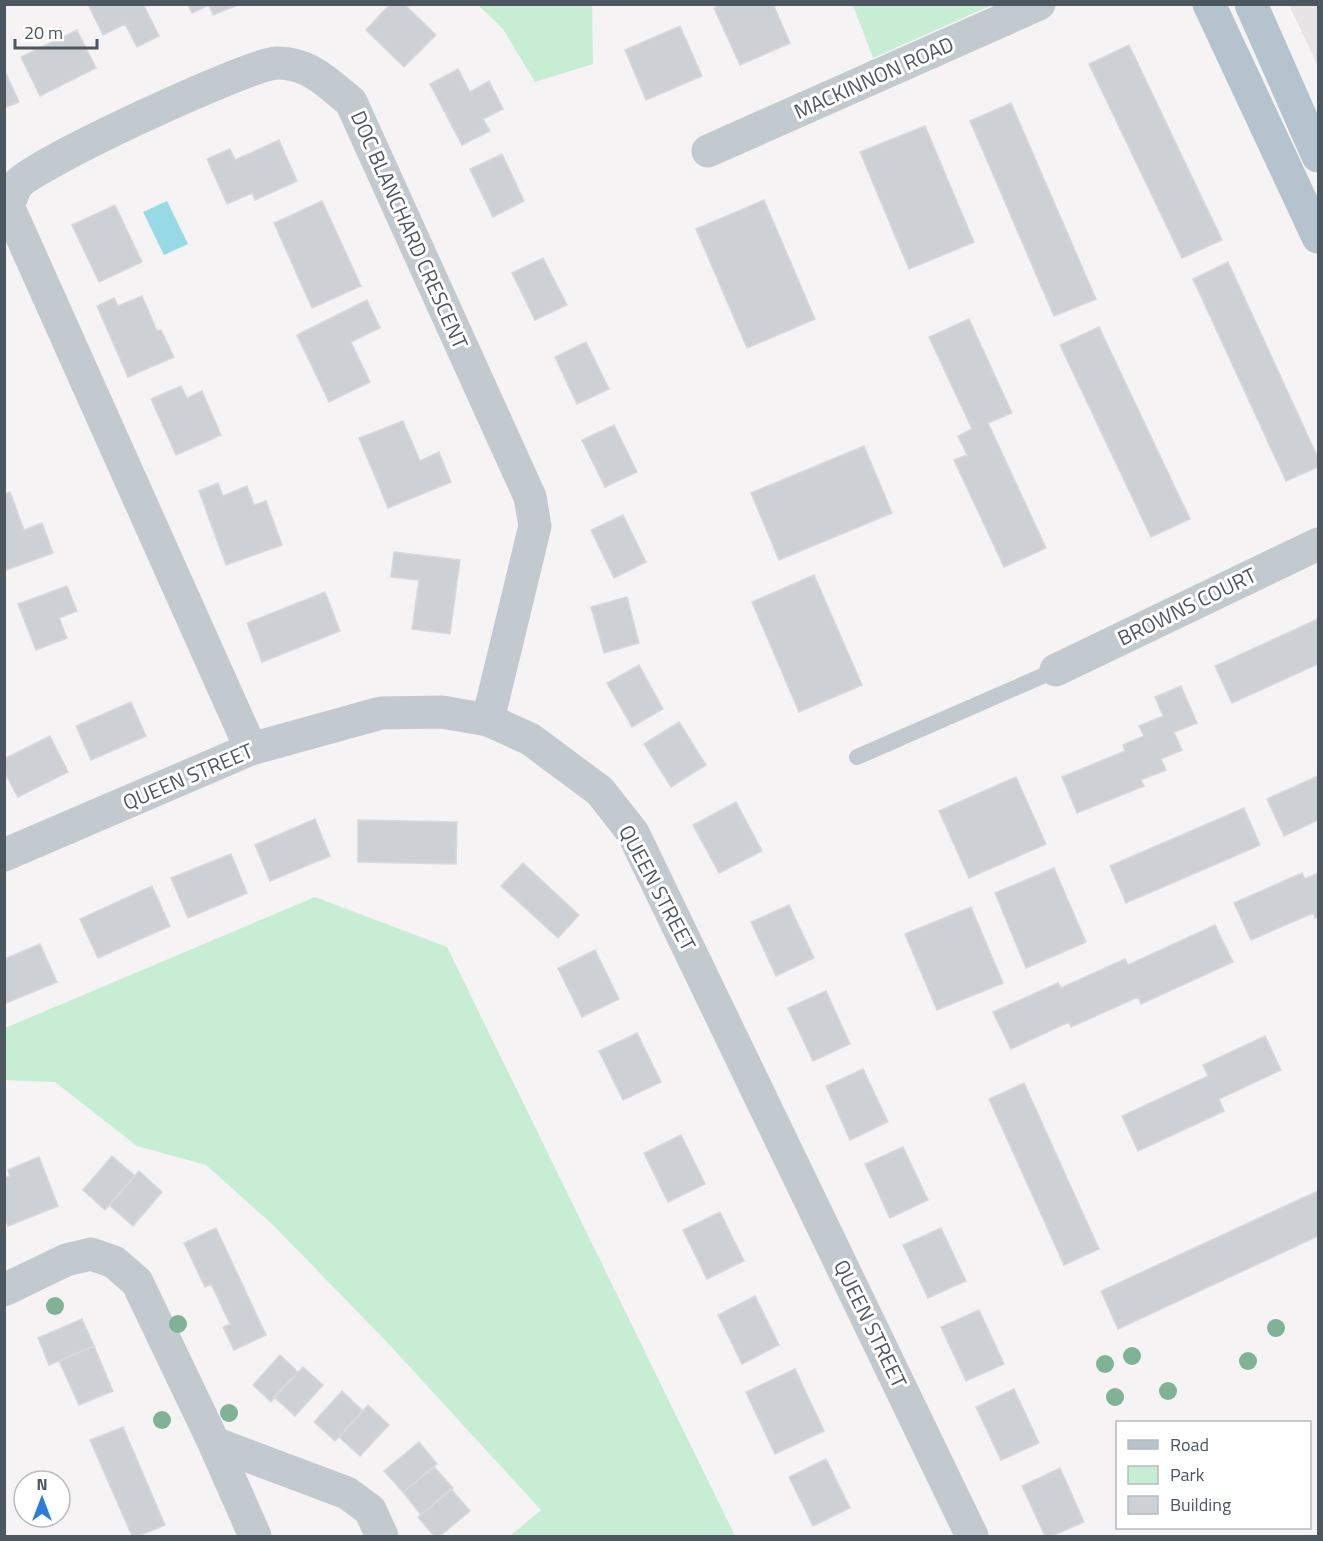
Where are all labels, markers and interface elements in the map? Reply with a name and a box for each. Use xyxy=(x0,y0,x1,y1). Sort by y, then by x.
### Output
scale bar xyxy=(15,12,98,50)
text: 20 m xyxy=(24,19,63,46)
street label: MACKINNON ROAD xyxy=(788,27,959,127)
street label: DOC BLANCHARD CRESCENT xyxy=(343,105,477,354)
street label: BROWNS COURT xyxy=(1112,559,1261,654)
street label: QUEEN STREET xyxy=(117,734,258,818)
street label: QUEEN STREET xyxy=(611,819,705,956)
street label: QUEEN STREET xyxy=(826,1254,916,1393)
legend xyxy=(1116,1421,1311,1529)
text: Road xyxy=(1170,1431,1209,1458)
text: Park xyxy=(1170,1461,1205,1488)
north arrow xyxy=(12,1469,72,1529)
text: N xyxy=(36,1472,48,1496)
text: Building xyxy=(1170,1491,1231,1518)

